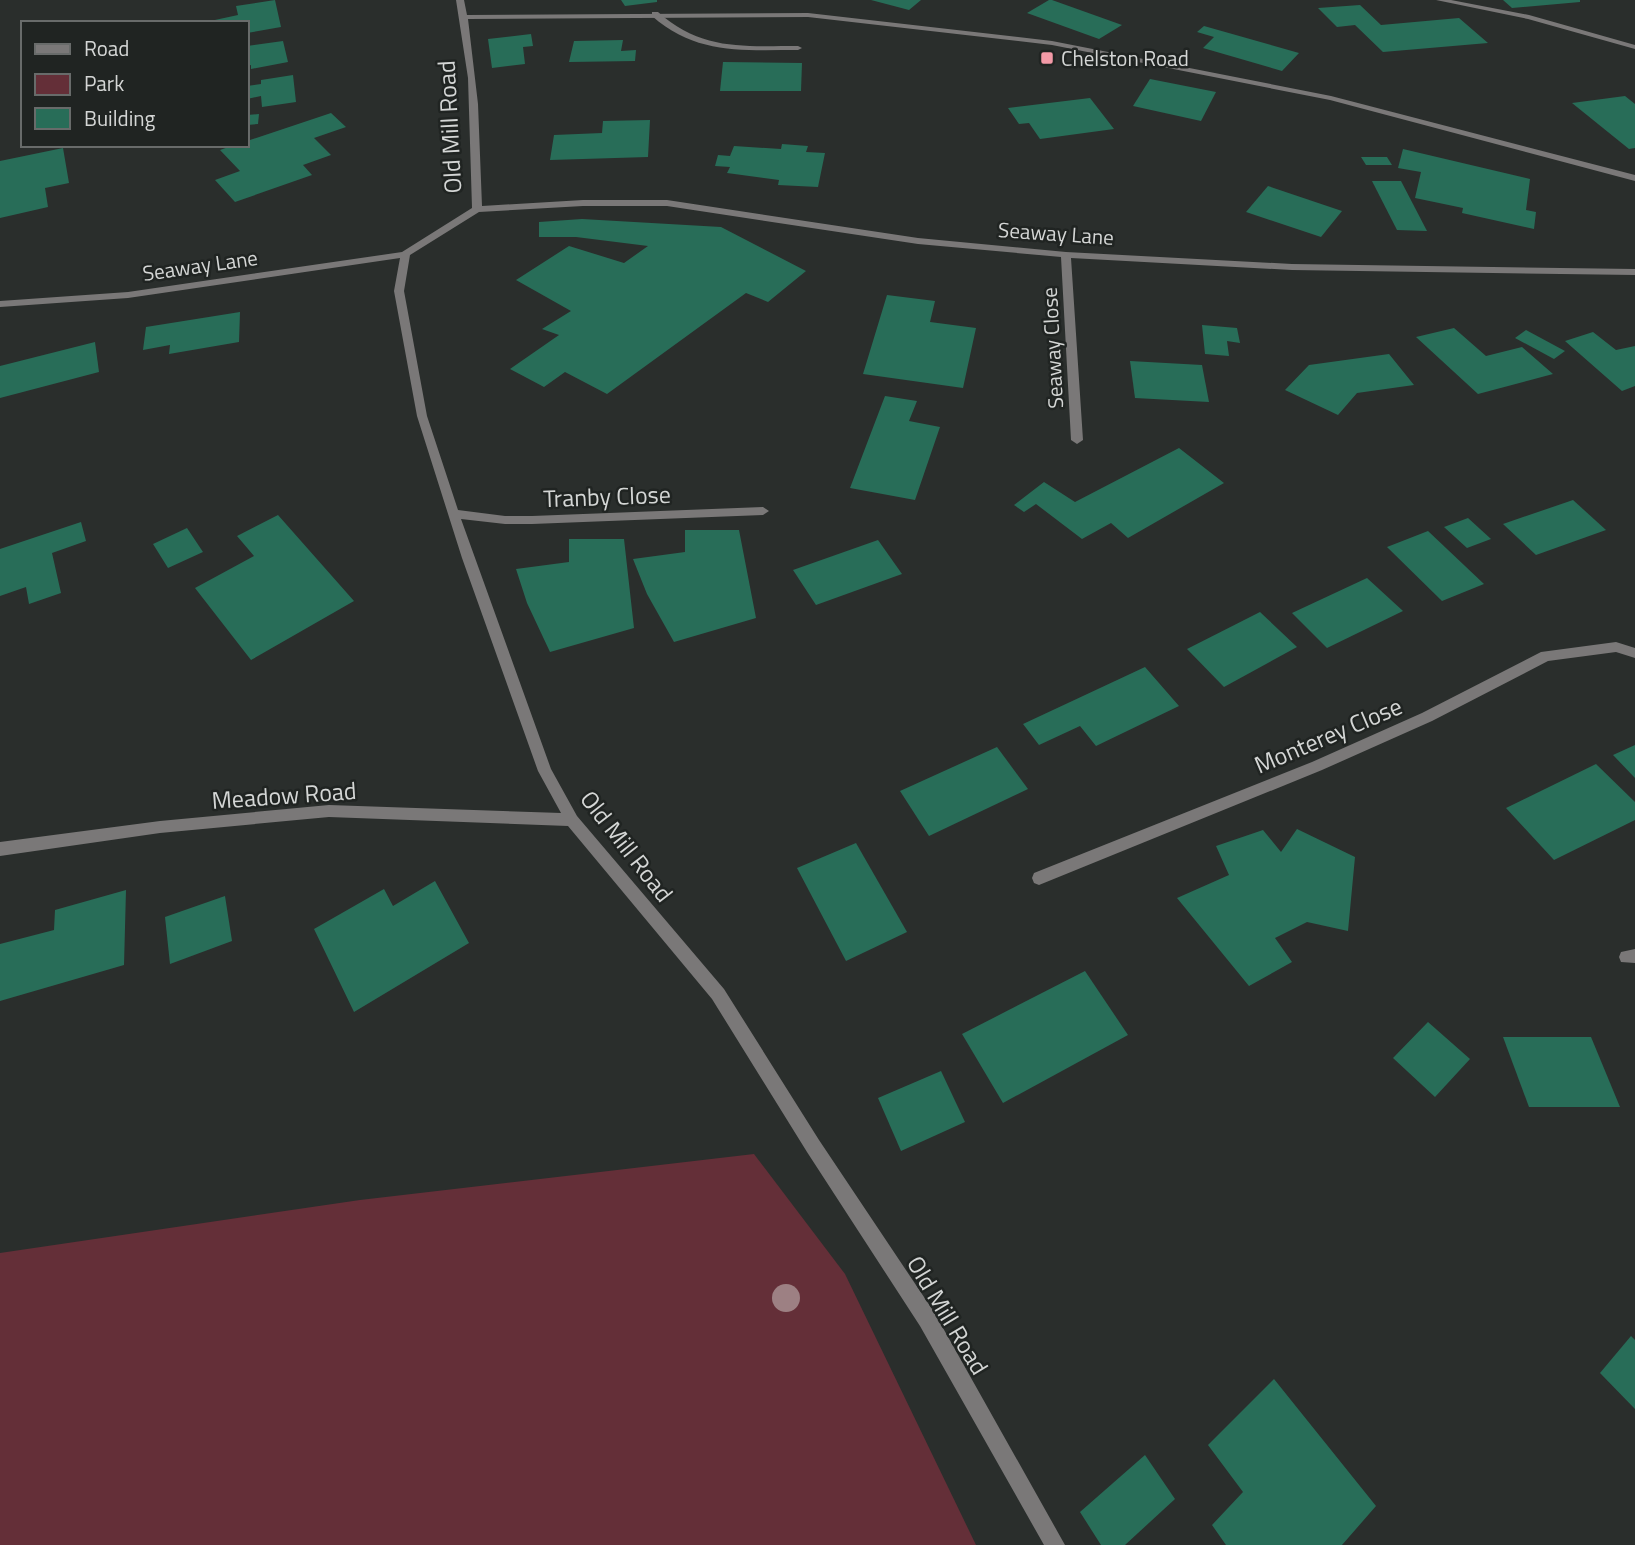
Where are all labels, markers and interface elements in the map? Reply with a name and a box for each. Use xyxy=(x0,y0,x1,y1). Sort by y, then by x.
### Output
legend xyxy=(21,21,248,147)
text: Road xyxy=(84,32,129,64)
place label: Chelston Road xyxy=(1061,42,1189,74)
marker: Chelston Road xyxy=(1039,50,1055,66)
street label: Old Mill Road xyxy=(428,60,470,194)
text: Park xyxy=(84,67,124,99)
text: Building xyxy=(84,102,156,134)
street label: Seaway Lane xyxy=(997,213,1115,253)
street label: Seaway Lane xyxy=(140,241,260,289)
street label: Seaway Close xyxy=(1033,287,1071,409)
street label: Tranby Close xyxy=(543,476,671,516)
street label: Monterey Close xyxy=(1248,688,1408,782)
street label: Meadow Road xyxy=(210,772,358,818)
street label: Old Mill Road xyxy=(572,782,682,910)
street label: Old Mill Road xyxy=(898,1249,998,1381)

